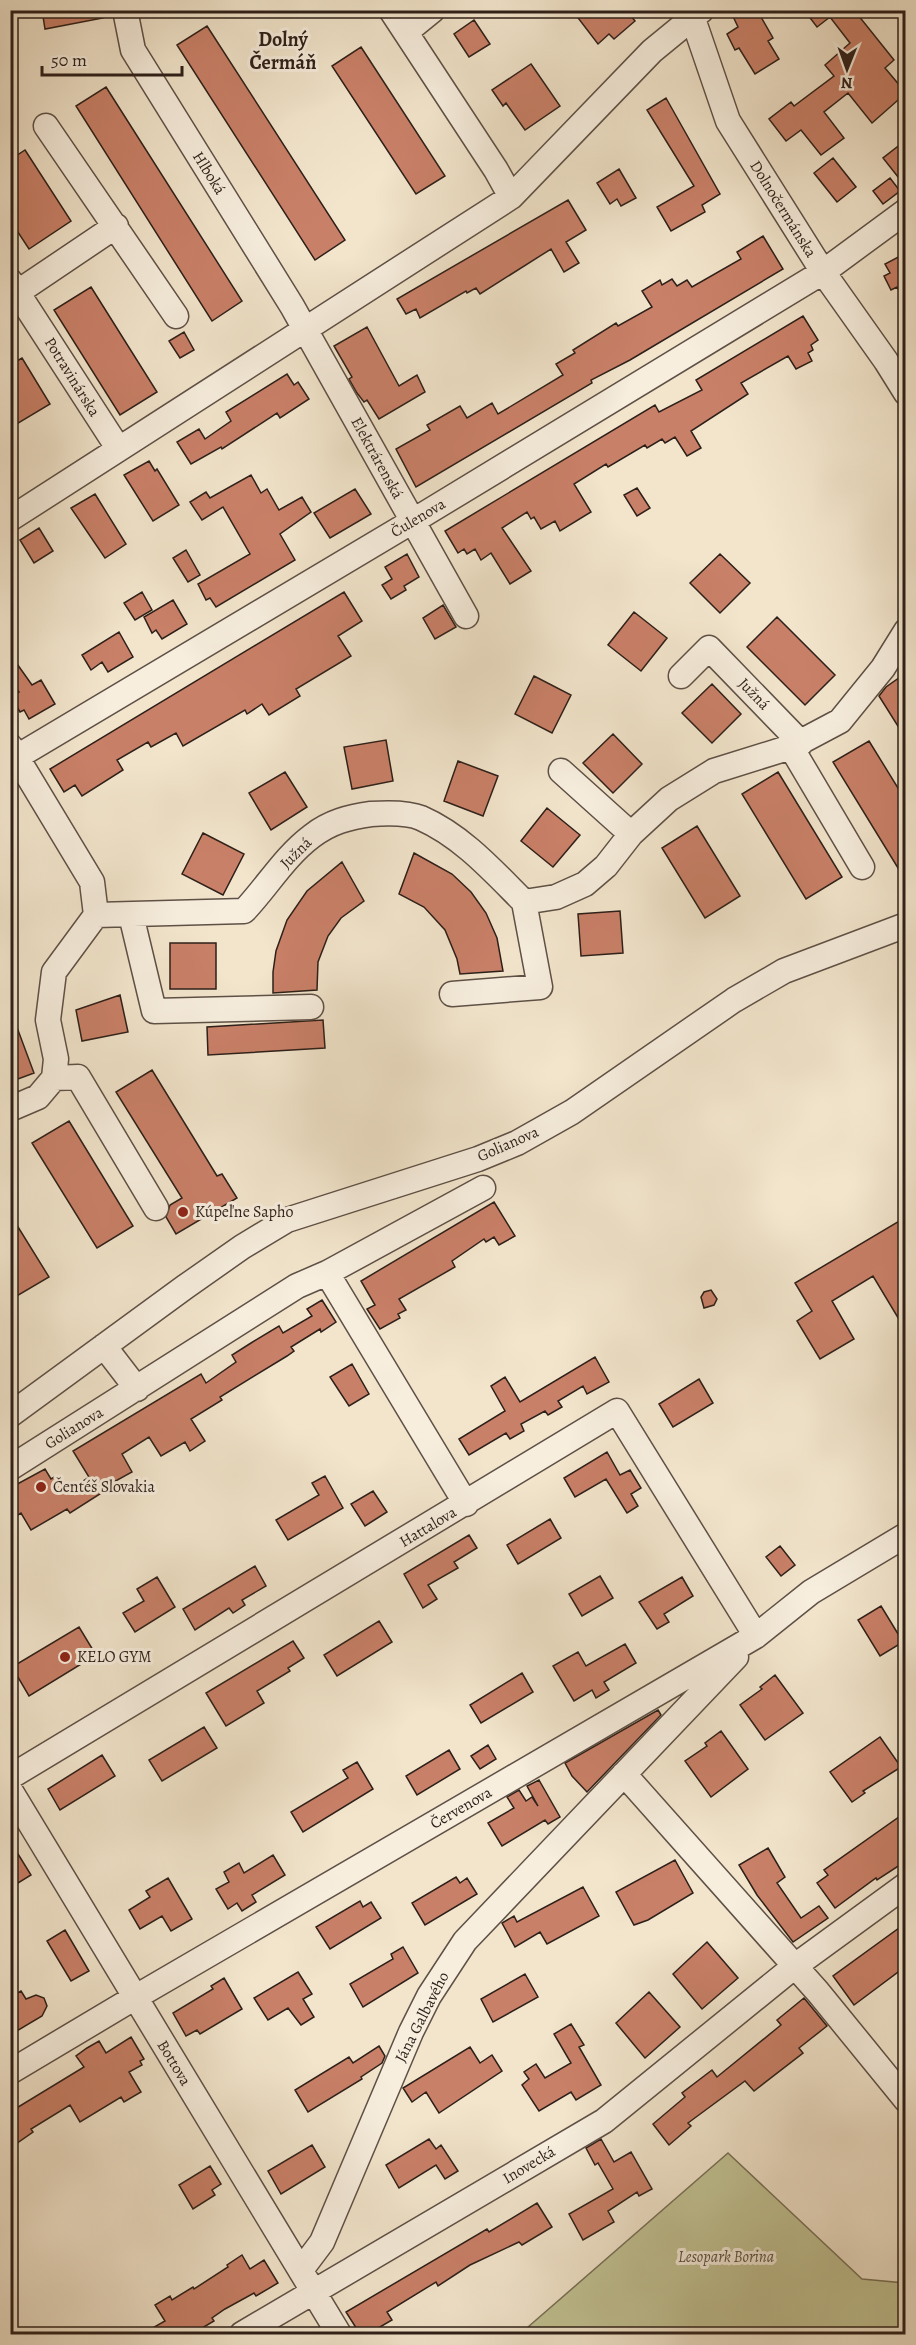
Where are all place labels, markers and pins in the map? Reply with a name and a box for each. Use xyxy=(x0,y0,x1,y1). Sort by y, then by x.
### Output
place label: Kúpeľne Sapho xyxy=(195,1201,294,1223)
marker: Kúpeľne Sapho xyxy=(176,1205,190,1219)
place label: Čentéš Slovakia xyxy=(53,1476,155,1498)
marker: Čentéš Slovakia xyxy=(34,1480,48,1494)
place label: KELO GYM xyxy=(77,1646,152,1668)
marker: KELO GYM xyxy=(58,1650,72,1664)

